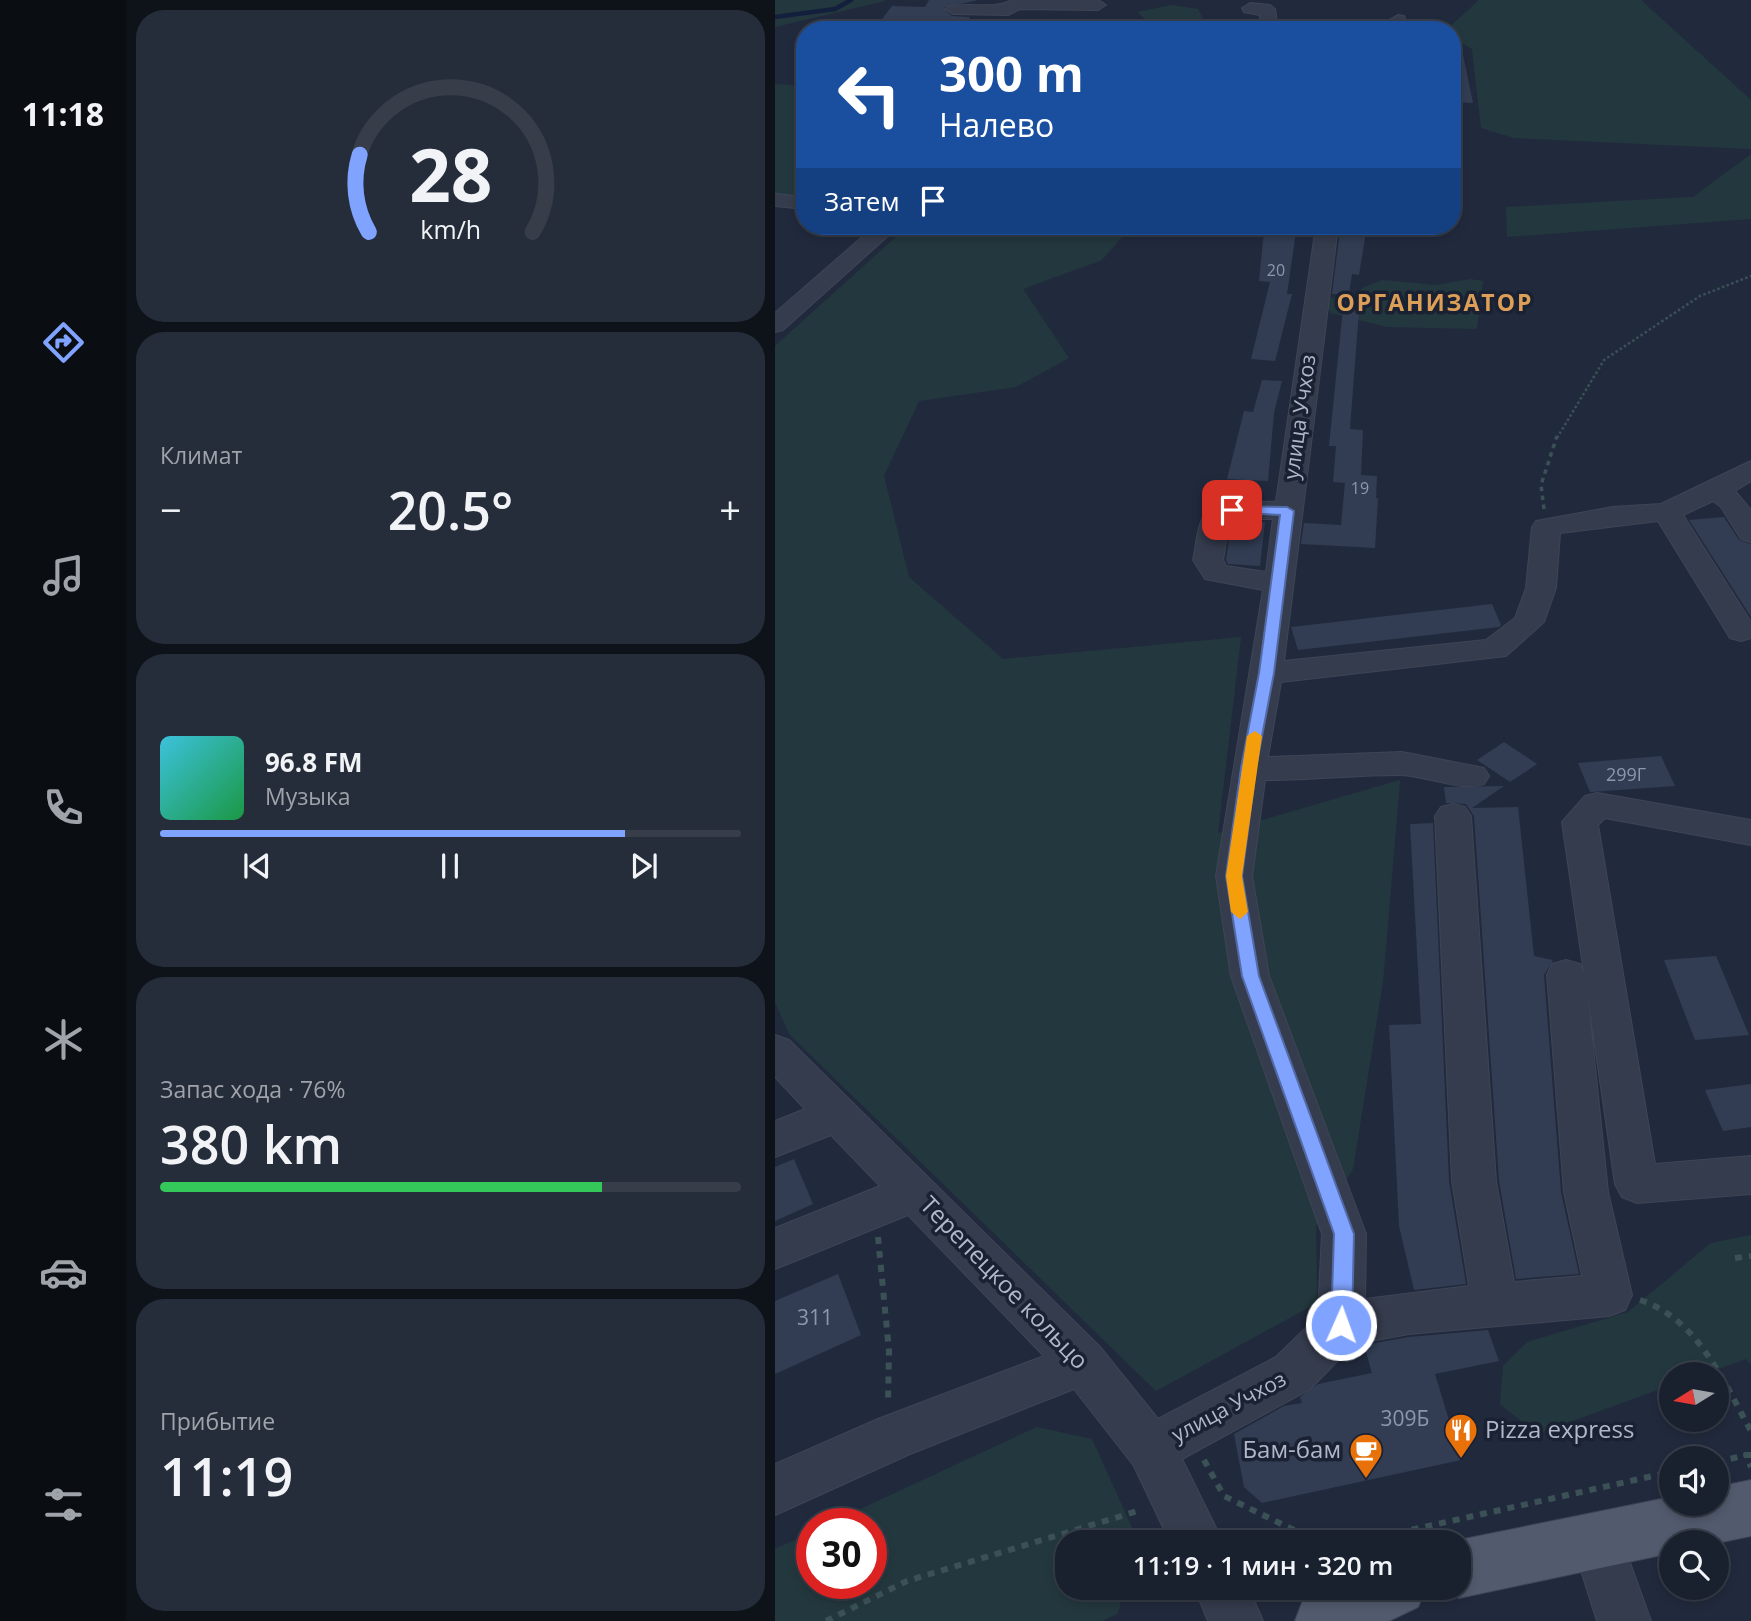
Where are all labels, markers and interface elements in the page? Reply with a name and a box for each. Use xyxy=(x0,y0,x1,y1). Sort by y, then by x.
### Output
text: 300 m xyxy=(939,40,1084,106)
icon: left xyxy=(824,49,915,140)
text: 11:18 xyxy=(22,92,104,135)
text: Налево xyxy=(939,103,1054,146)
text: 28 xyxy=(409,124,492,223)
icon: arrive xyxy=(914,182,952,220)
text: Затем xyxy=(824,183,900,219)
text: km/h xyxy=(420,212,481,246)
house number: 20 xyxy=(1267,259,1285,281)
district label: ОРГАНИЗАТОР xyxy=(1337,286,1533,318)
icon: directions xyxy=(39,318,88,367)
street label: улица Учхоз xyxy=(1276,353,1322,481)
text: Климат xyxy=(160,439,242,471)
text: 20.5° xyxy=(388,474,513,545)
house number: 19 xyxy=(1351,477,1369,499)
pin xyxy=(1202,480,1262,540)
text: − xyxy=(160,483,182,535)
text: + xyxy=(719,483,741,535)
icon: arrive xyxy=(1213,491,1251,529)
icon: music xyxy=(39,551,88,600)
text: 96.8 FM xyxy=(265,744,363,780)
house number: 299Г xyxy=(1606,762,1646,786)
text: Музыка xyxy=(265,780,351,812)
icon: phone xyxy=(39,783,88,832)
icon: previous xyxy=(238,847,276,885)
icon: pause xyxy=(431,847,469,885)
icon: next xyxy=(625,847,663,885)
icon: climate xyxy=(39,1015,88,1064)
text: Запас хода · 76% xyxy=(160,1073,345,1105)
text: 380 km xyxy=(160,1108,342,1179)
street label: Терепецкое кольцо xyxy=(914,1188,1096,1376)
icon: car xyxy=(39,1248,88,1297)
position arrow xyxy=(1304,1288,1378,1362)
house number: 311 xyxy=(797,1303,833,1331)
north arrow xyxy=(1659,1362,1729,1432)
map controls xyxy=(1659,1362,1729,1600)
street label: улица Учхоз xyxy=(1166,1364,1291,1448)
house number: 309Б xyxy=(1381,1404,1429,1432)
text: Прибытие xyxy=(160,1405,275,1437)
restaurant icon: Pizza express xyxy=(1442,1411,1480,1460)
place label: Pizza express xyxy=(1485,1412,1634,1445)
cafe icon: Бам-бам xyxy=(1347,1431,1385,1480)
place label: Бам-бам xyxy=(1242,1432,1341,1465)
text: 11:19 xyxy=(160,1440,293,1511)
button: sound xyxy=(1659,1446,1729,1516)
icon: filters xyxy=(39,1480,88,1529)
speed limit sign: 30 xyxy=(796,1508,887,1599)
button: search xyxy=(1659,1530,1729,1600)
text: 11:19 · 1 мин · 320 m xyxy=(1133,1547,1393,1583)

